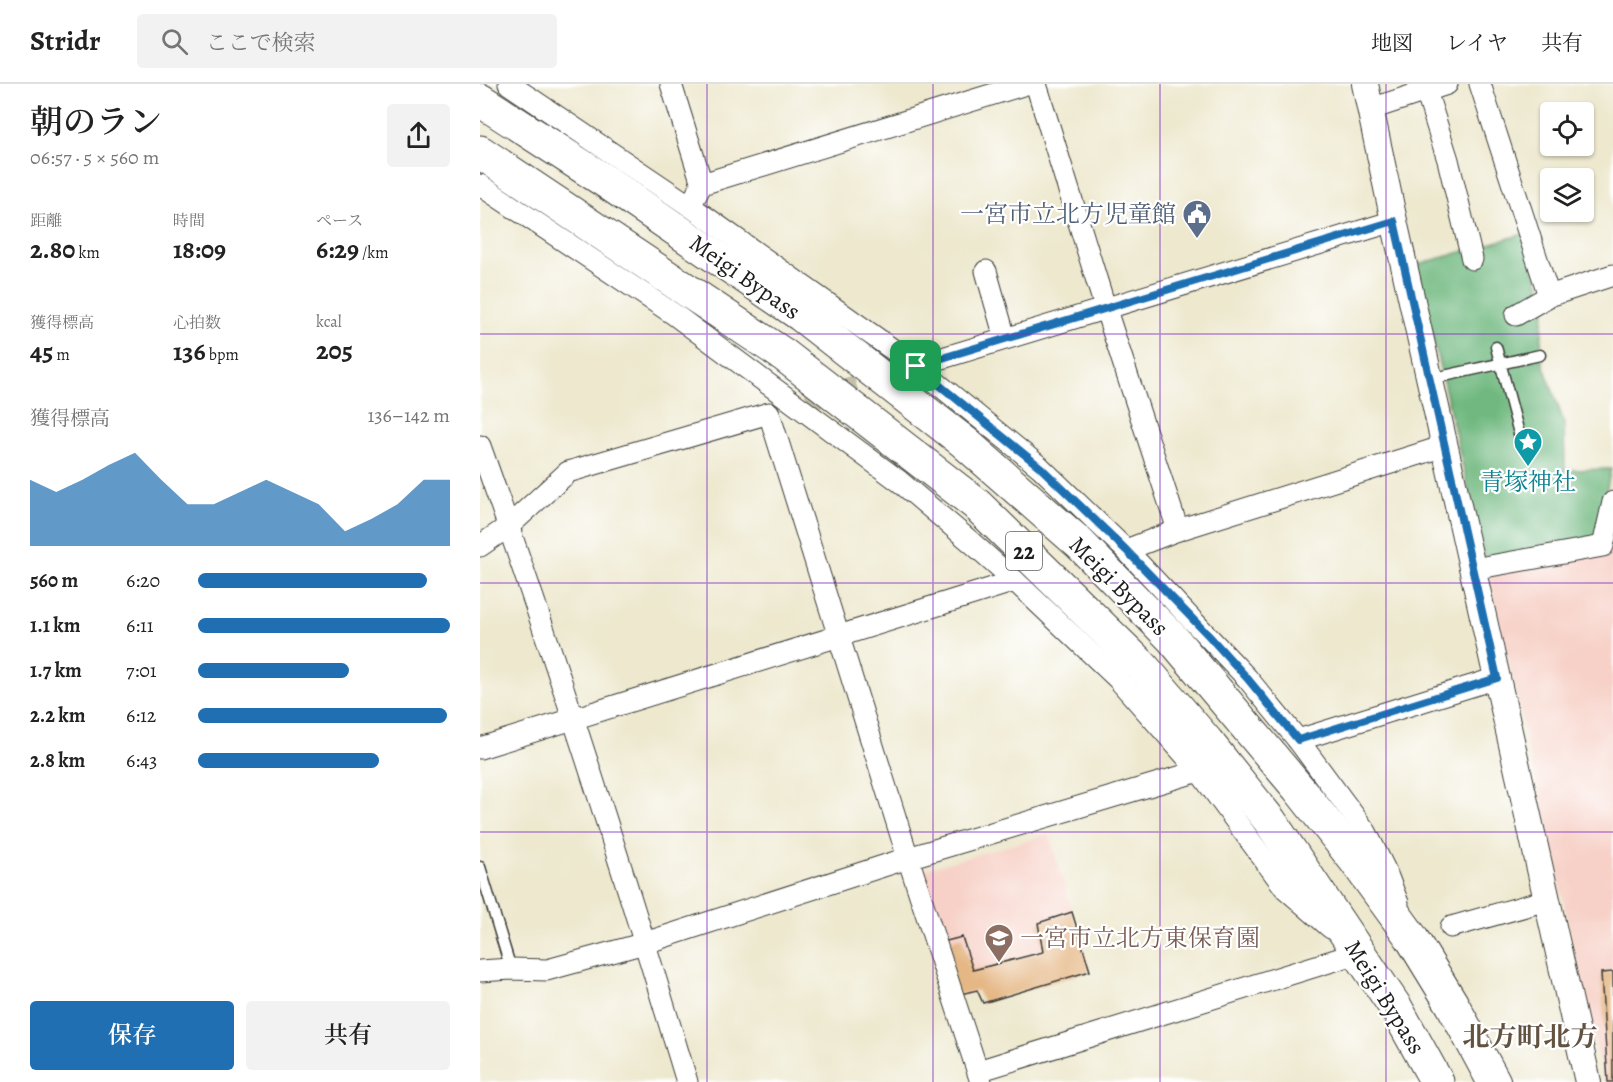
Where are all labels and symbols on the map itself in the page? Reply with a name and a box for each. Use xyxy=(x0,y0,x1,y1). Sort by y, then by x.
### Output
place label: 一宮市立北方児童館 xyxy=(960,198,1176,230)
public building icon: 一宮市立北方児童館 xyxy=(1181,198,1213,240)
street label: Meigi Bypass xyxy=(683,227,807,327)
pin xyxy=(890,340,941,391)
place icon: 青塚神社 xyxy=(1512,426,1544,468)
place label: 青塚神社 xyxy=(1480,466,1576,498)
street label: Meigi Bypass xyxy=(1062,529,1176,643)
road number: 22 xyxy=(1006,532,1042,570)
school or university icon: 一宮市立北方東保育園 xyxy=(983,922,1015,964)
place label: 一宮市立北方東保育園 xyxy=(1020,922,1260,954)
street label: Meigi Bypass xyxy=(1337,934,1433,1060)
district label: 北方町北方 xyxy=(1463,1019,1598,1055)

